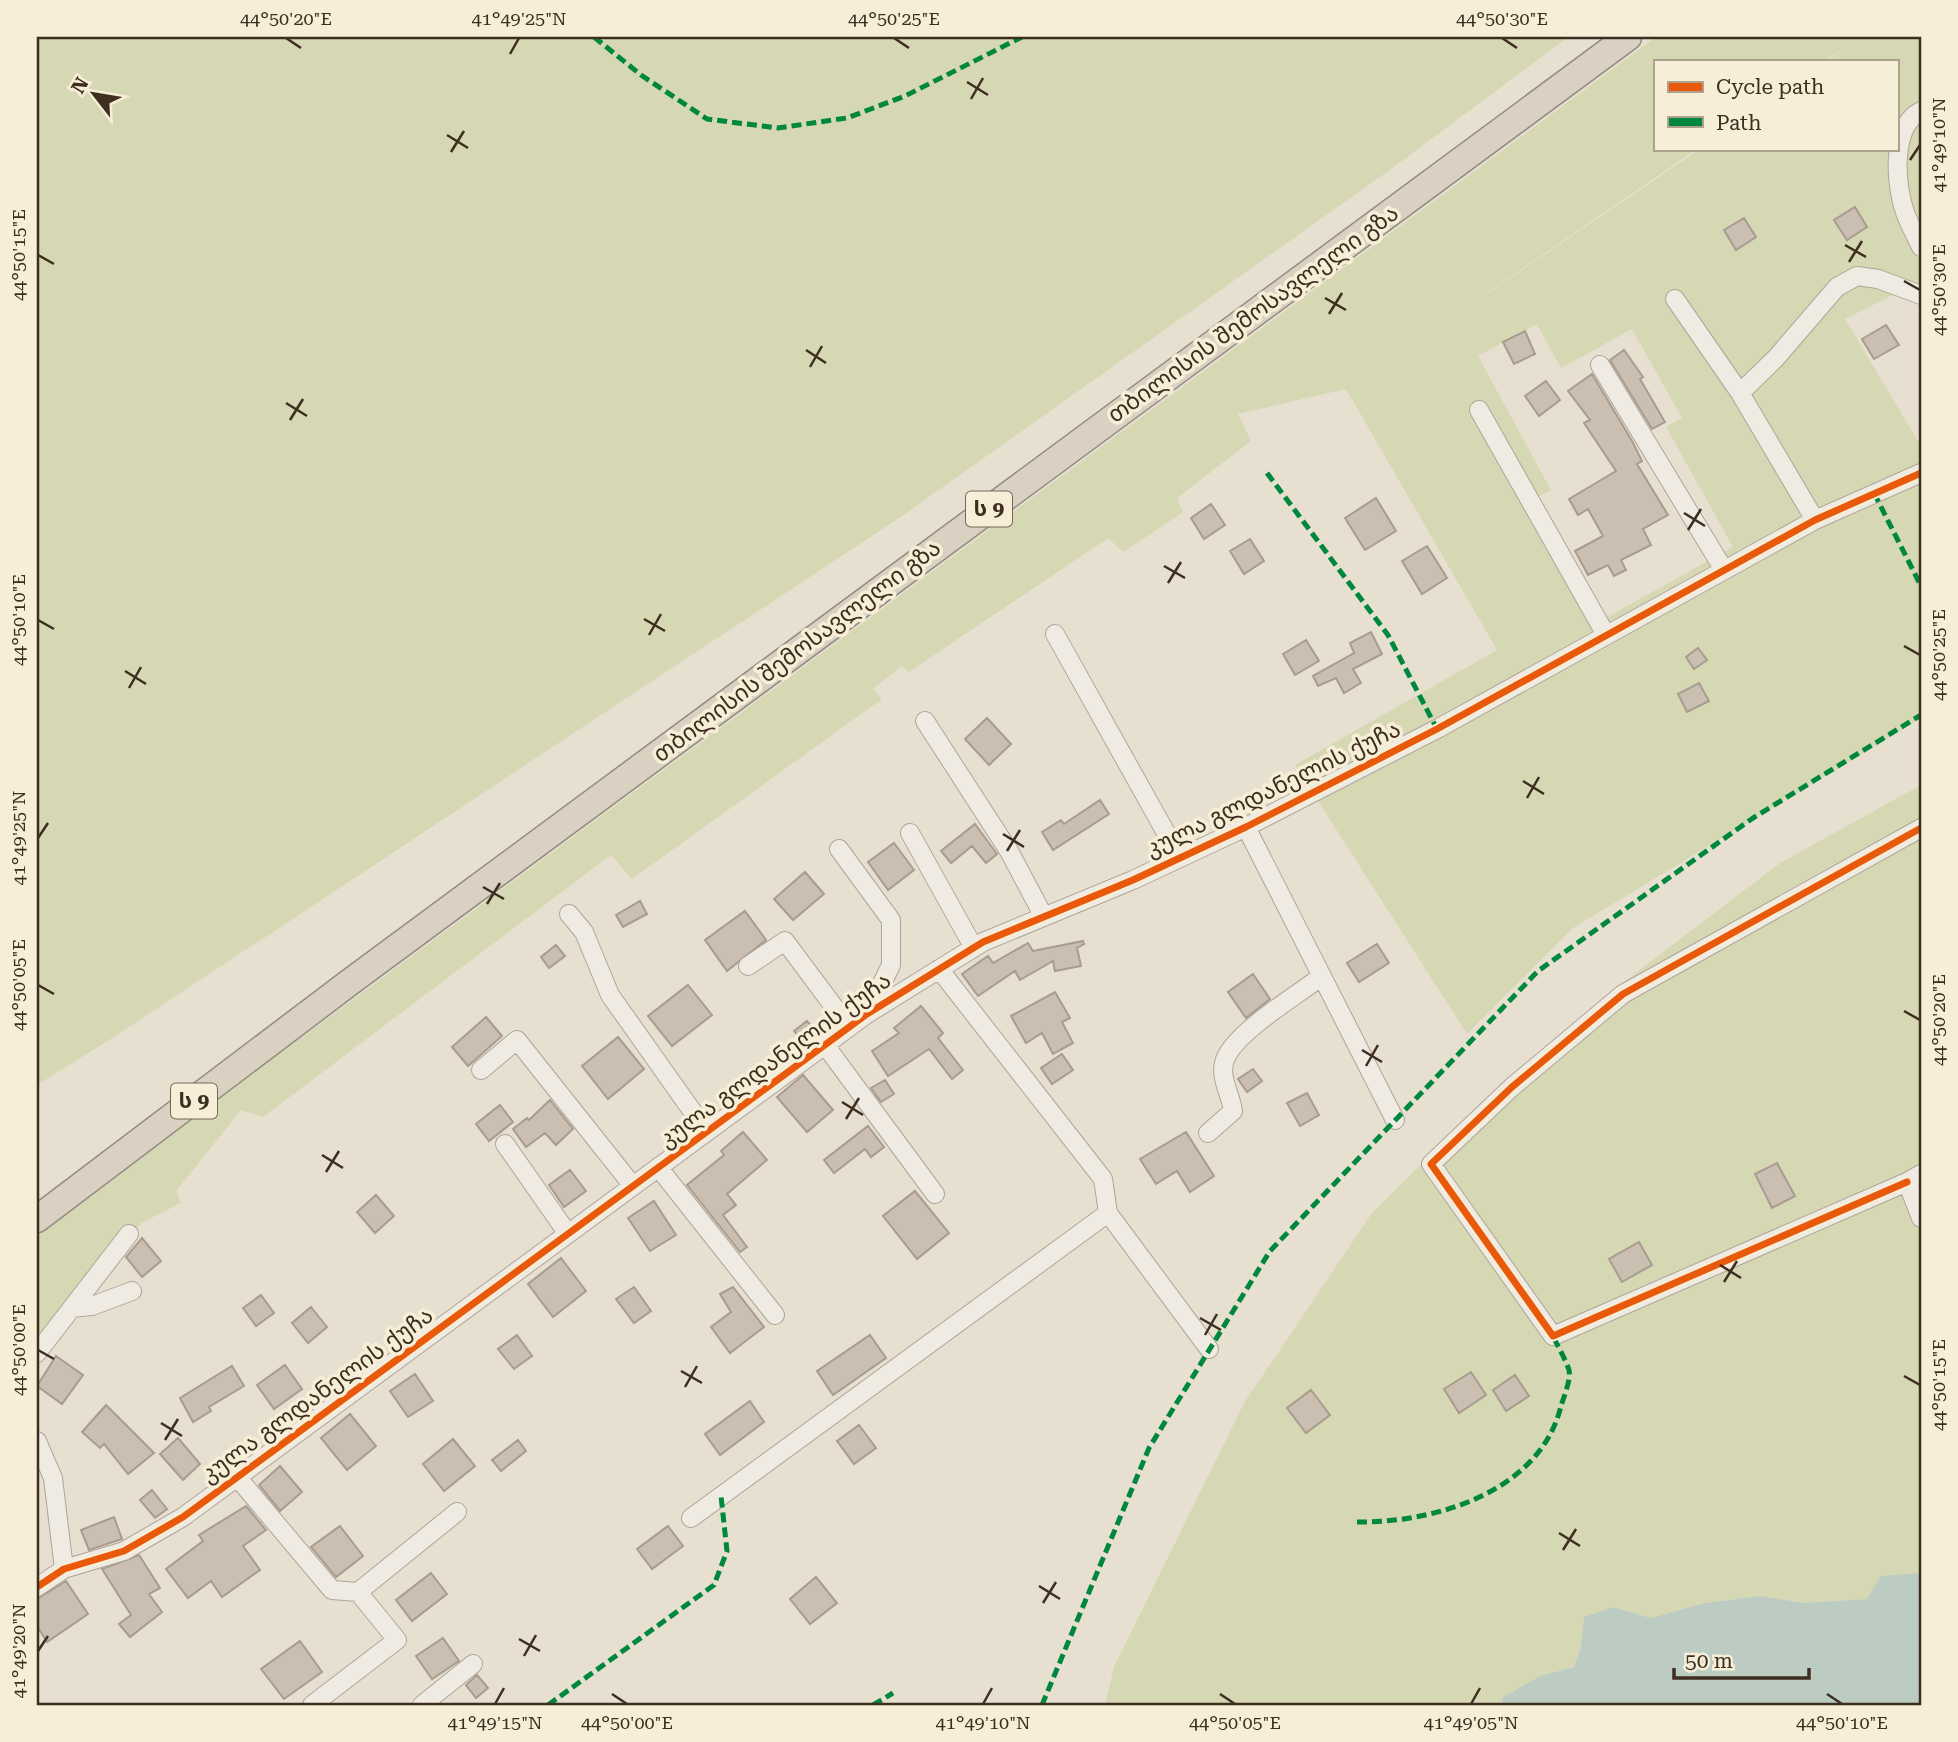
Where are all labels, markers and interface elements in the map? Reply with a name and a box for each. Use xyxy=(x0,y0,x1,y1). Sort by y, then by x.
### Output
text: 44°50'20"E xyxy=(240,8,332,29)
text: 41°49'25"N xyxy=(472,8,566,29)
text: 44°50'25"E xyxy=(848,8,940,29)
text: 44°50'30"E xyxy=(1456,8,1548,29)
north arrow xyxy=(60,60,130,130)
legend xyxy=(1654,60,1898,150)
text: N xyxy=(66,73,94,98)
text: Cycle path xyxy=(1716,75,1825,99)
text: 41°49'10"N xyxy=(1928,98,1949,192)
text: Path xyxy=(1716,111,1762,135)
street label: თბილისის შემოსავლელი გზა xyxy=(1102,199,1404,429)
text: 44°50'15"E xyxy=(8,209,29,301)
text: 44°50'30"E xyxy=(1928,244,1949,336)
road number: ს 9 xyxy=(966,491,1012,526)
street label: თბილისის შემოსავლელი გზა xyxy=(648,534,946,768)
text: 44°50'10"E xyxy=(8,574,29,666)
text: 44°50'25"E xyxy=(1928,609,1949,701)
street label: კულა გლდანელის ქუჩა xyxy=(1141,715,1405,863)
text: 41°49'25"N xyxy=(8,791,29,885)
text: 44°50'05"E xyxy=(8,939,29,1031)
street label: კულა გლდანელის ქუჩა xyxy=(654,967,896,1153)
text: 44°50'20"E xyxy=(1928,974,1949,1066)
road number: ს 9 xyxy=(171,1084,217,1118)
street label: კულა გლდანელის ქუჩა xyxy=(196,1302,438,1488)
text: 44°50'00"E xyxy=(8,1304,29,1396)
text: 44°50'15"E xyxy=(1928,1339,1949,1431)
text: 41°49'20"N xyxy=(8,1604,29,1698)
scale bar xyxy=(1674,1637,1809,1681)
text: 50 m xyxy=(1685,1649,1733,1673)
text: 41°49'15"N xyxy=(448,1712,542,1733)
text: 44°50'00"E xyxy=(581,1712,673,1733)
text: 41°49'10"N xyxy=(936,1712,1030,1733)
text: 44°50'05"E xyxy=(1189,1712,1281,1733)
text: 41°49'05"N xyxy=(1424,1712,1518,1733)
text: 44°50'10"E xyxy=(1796,1712,1888,1733)

